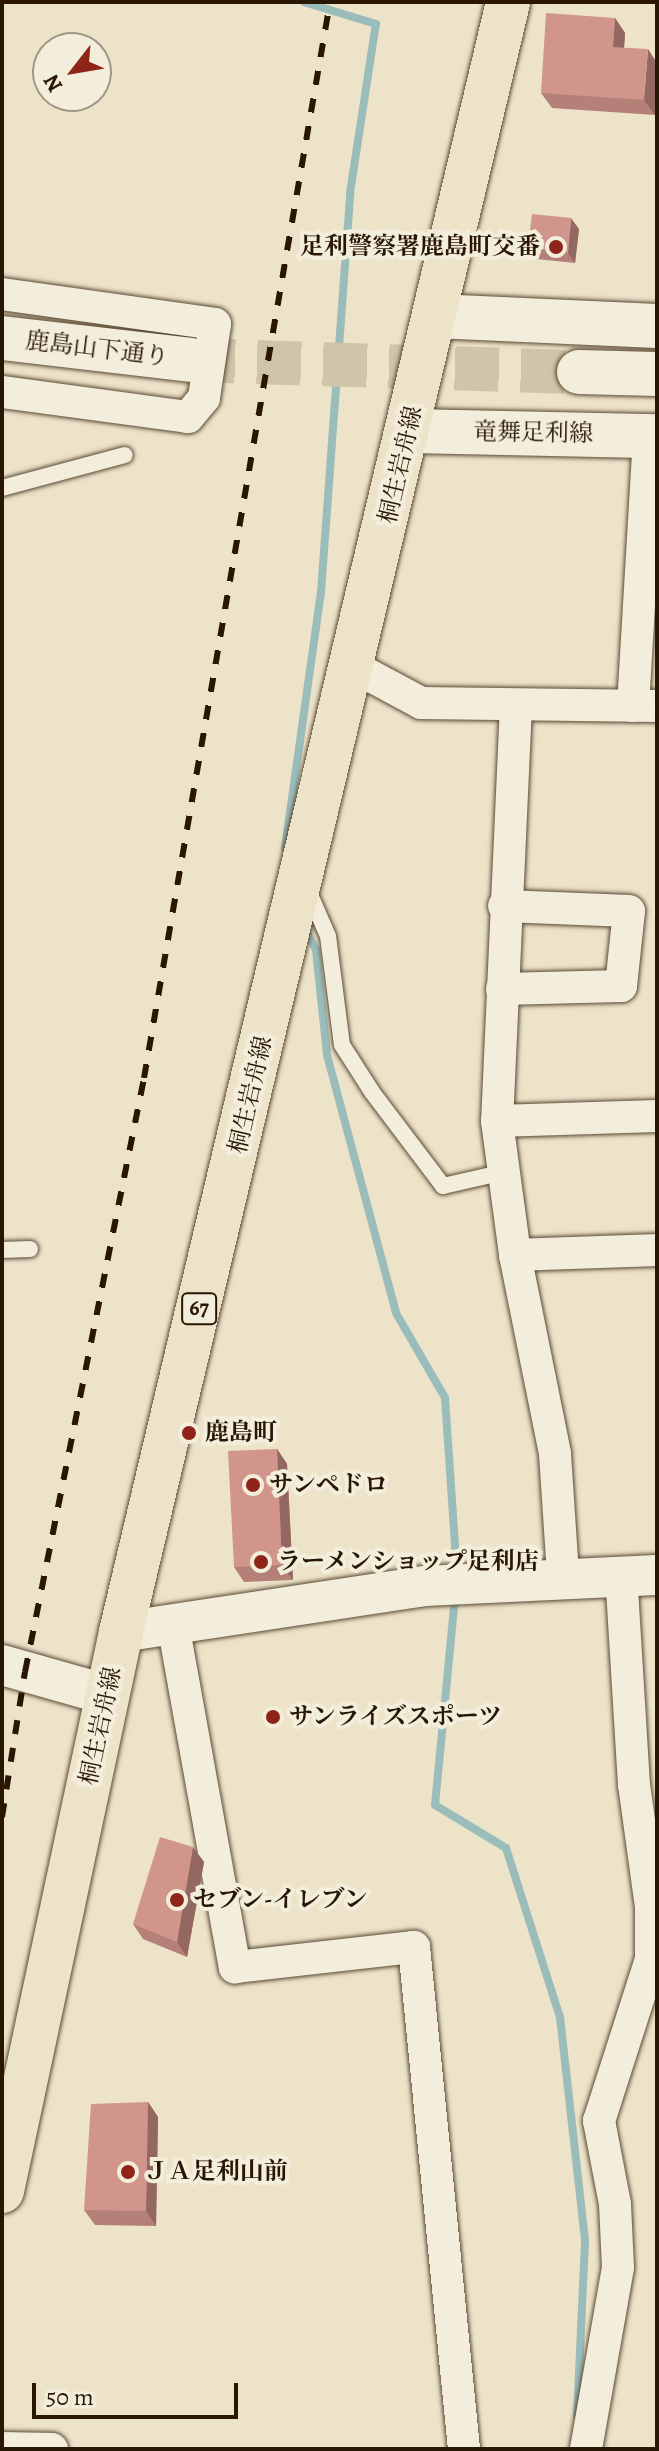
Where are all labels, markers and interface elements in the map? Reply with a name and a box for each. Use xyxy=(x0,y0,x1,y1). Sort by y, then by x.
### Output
north arrow xyxy=(32,32,112,112)
text: N xyxy=(36,69,70,98)
place label: 足利警察署鹿島町交番 xyxy=(300,233,540,261)
marker: 足利警察署鹿島町交番 xyxy=(547,238,565,256)
street label: 鹿島山下通り xyxy=(24,326,170,372)
street label: 桐生岩舟線 xyxy=(373,403,429,527)
street label: 竜舞足利線 xyxy=(473,418,593,448)
street label: 桐生岩舟線 xyxy=(223,1033,279,1157)
road number: 67 xyxy=(181,1291,217,1327)
place label: 鹿島町 xyxy=(205,1419,277,1447)
marker: 鹿島町 xyxy=(180,1424,198,1442)
place label: サンペドロ xyxy=(269,1471,389,1499)
marker: サンペドロ xyxy=(244,1476,262,1494)
place label: ラーメンショップ足利店 xyxy=(277,1548,541,1576)
marker: ラーメンショップ足利店 xyxy=(252,1553,270,1571)
street label: 桐生岩舟線 xyxy=(74,1664,128,1788)
place label: サンライズスポーツ xyxy=(289,1703,505,1731)
marker: サンライズスポーツ xyxy=(264,1708,282,1726)
place label: セブン-イレブン xyxy=(193,1886,370,1914)
marker: セブン-イレブン xyxy=(168,1891,186,1909)
place label: ＪＡ足利山前 xyxy=(144,2158,288,2186)
marker: ＪＡ足利山前 xyxy=(119,2163,137,2181)
scale bar xyxy=(36,2367,242,2417)
text: 50 m xyxy=(46,2381,94,2413)

